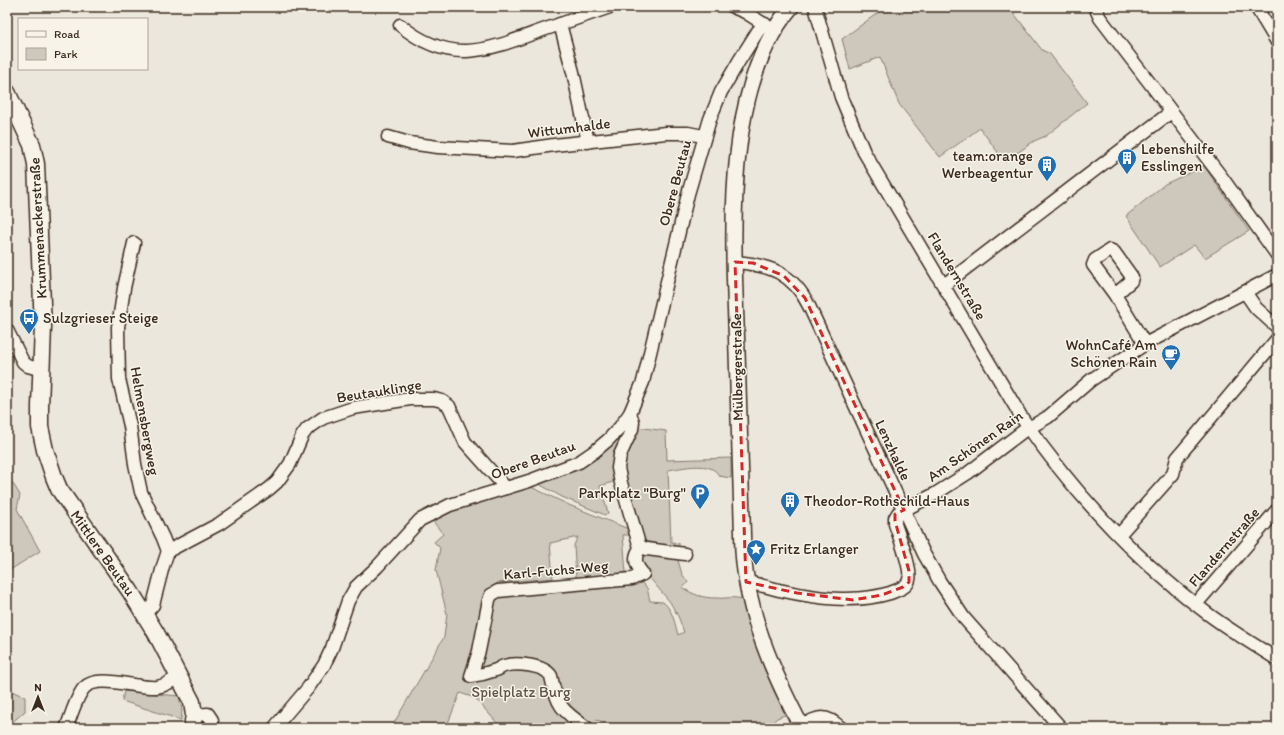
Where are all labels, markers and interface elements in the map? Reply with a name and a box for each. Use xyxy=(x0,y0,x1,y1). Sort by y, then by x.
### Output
legend xyxy=(18,18,148,70)
text: Road xyxy=(54,27,80,41)
text: Park xyxy=(54,47,78,61)
street label: Wittumhalde xyxy=(527,114,611,142)
street label: Obere Beutau xyxy=(655,137,695,228)
place label: Lebenshilfe Esslingen xyxy=(1141,140,1214,175)
place label: team:orange Werbeagentur xyxy=(942,147,1033,182)
building icon: Lebenshilfe Esslingen xyxy=(1116,147,1138,175)
building icon: team:orange Werbeagentur xyxy=(1036,154,1058,182)
street label: Krummenackerstraße xyxy=(25,157,51,299)
street label: Flandernstraße xyxy=(924,229,990,323)
bus stop icon: Sulzgrieser Steige xyxy=(18,307,40,335)
place label: Sulzgrieser Steige xyxy=(43,309,158,327)
street label: Mülbergerstraße xyxy=(727,313,747,421)
place label: WohnCafé Am Schönen Rain xyxy=(1065,336,1157,371)
cafe icon: WohnCafé Am Schönen Rain xyxy=(1160,343,1182,371)
street label: Helmensbergweg xyxy=(127,365,163,477)
street label: Beutauklinge xyxy=(335,375,423,407)
street label: Am Schönen Rain xyxy=(924,406,1027,486)
street label: Lenzhalde xyxy=(871,417,915,483)
street label: Obere Beutau xyxy=(488,436,578,484)
parking icon: Parkplatz "Burg" xyxy=(689,482,711,510)
place label: Parkplatz "Burg" xyxy=(578,484,686,502)
building icon: Theodor-Rothschild-Haus xyxy=(779,490,801,518)
place label: Theodor-Rothschild-Haus xyxy=(804,492,970,510)
street label: Flandernstraße xyxy=(1185,504,1263,590)
street label: Mittlere Beutau xyxy=(67,507,139,599)
place icon: Fritz Erlanger xyxy=(745,538,767,566)
place label: Fritz Erlanger xyxy=(770,540,859,558)
street label: Karl-Fuchs-Weg xyxy=(503,556,609,584)
north arrow xyxy=(18,677,58,717)
text: N xyxy=(34,681,42,694)
park label: Spielplatz Burg xyxy=(471,683,571,701)

